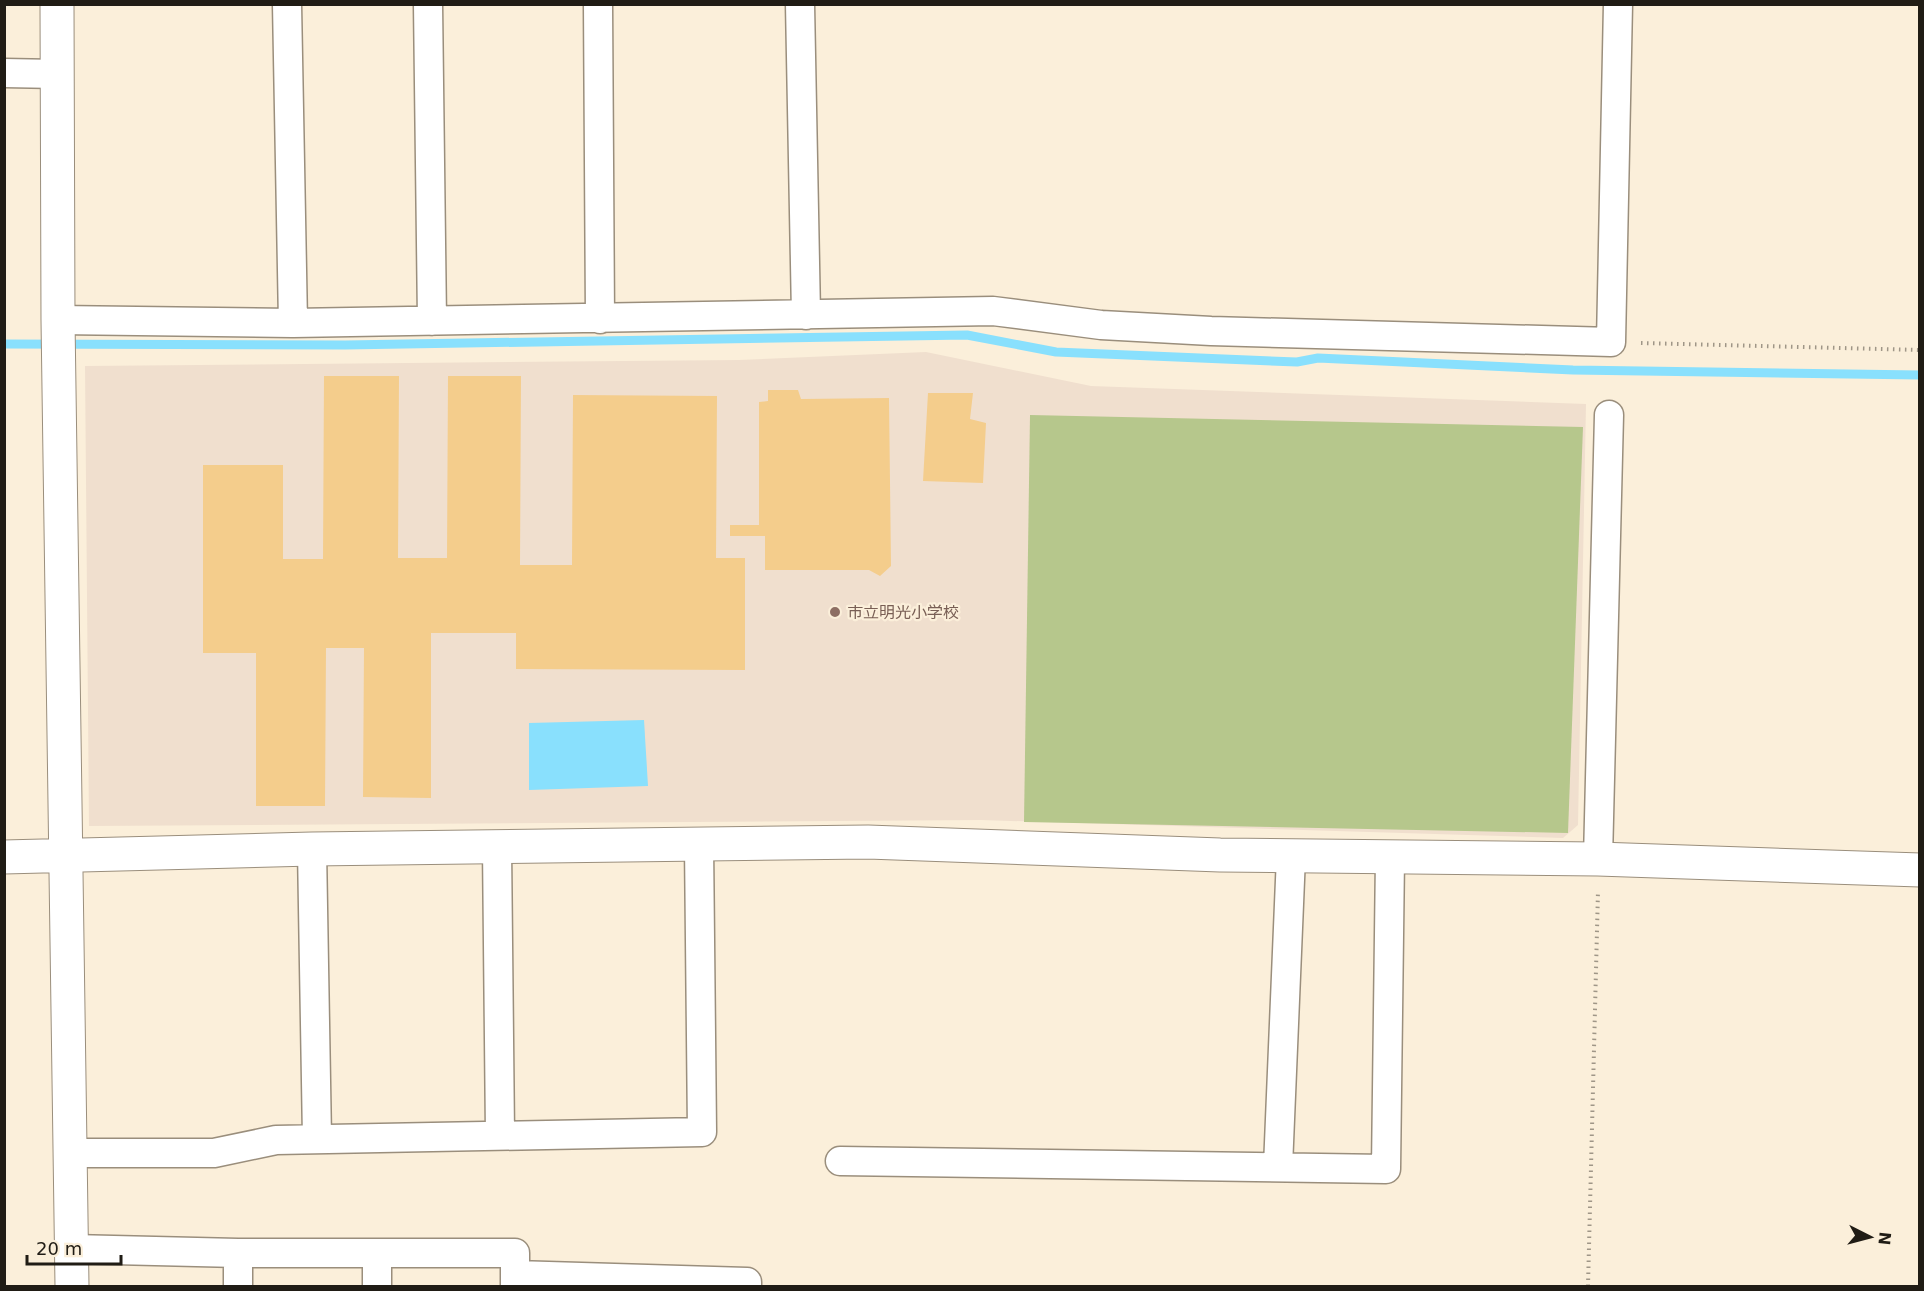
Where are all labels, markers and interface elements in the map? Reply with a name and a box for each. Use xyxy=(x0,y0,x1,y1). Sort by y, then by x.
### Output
place label: 市立明光小学校 xyxy=(847,603,959,622)
marker: 市立明光小学校 xyxy=(828,605,842,619)
north arrow xyxy=(1840,1207,1900,1267)
scale bar xyxy=(27,1228,122,1266)
text: N xyxy=(1874,1231,1895,1246)
text: 20 m xyxy=(36,1238,82,1259)

